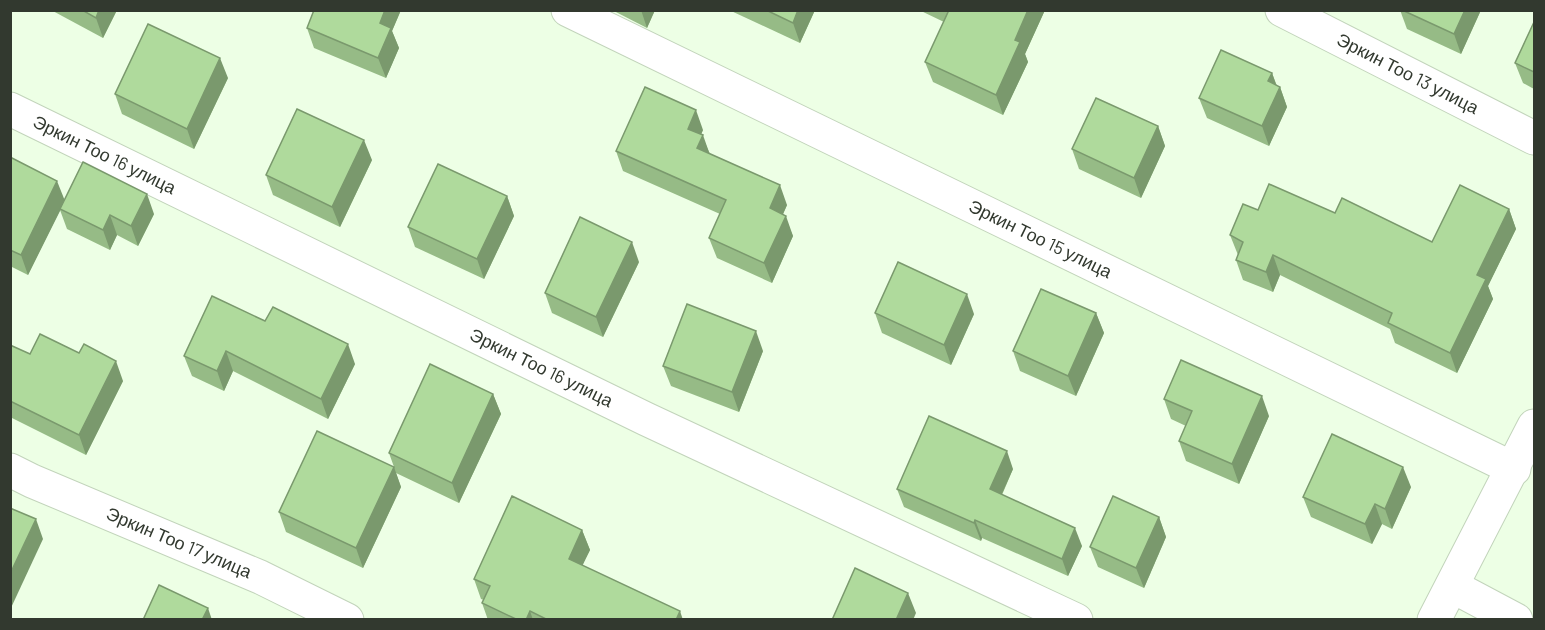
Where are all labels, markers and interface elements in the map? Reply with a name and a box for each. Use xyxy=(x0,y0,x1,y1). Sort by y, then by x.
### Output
street label: Эркин Тоо 13 улица xyxy=(1333,28,1484,119)
street label: Эркин Тоо 16 улица xyxy=(30,110,181,199)
street label: Эркин Тоо 15 улица xyxy=(966,194,1117,283)
street label: Эркин Тоо 16 улица xyxy=(467,323,618,412)
street label: Эркин Тоо 17 улица xyxy=(103,502,256,583)

